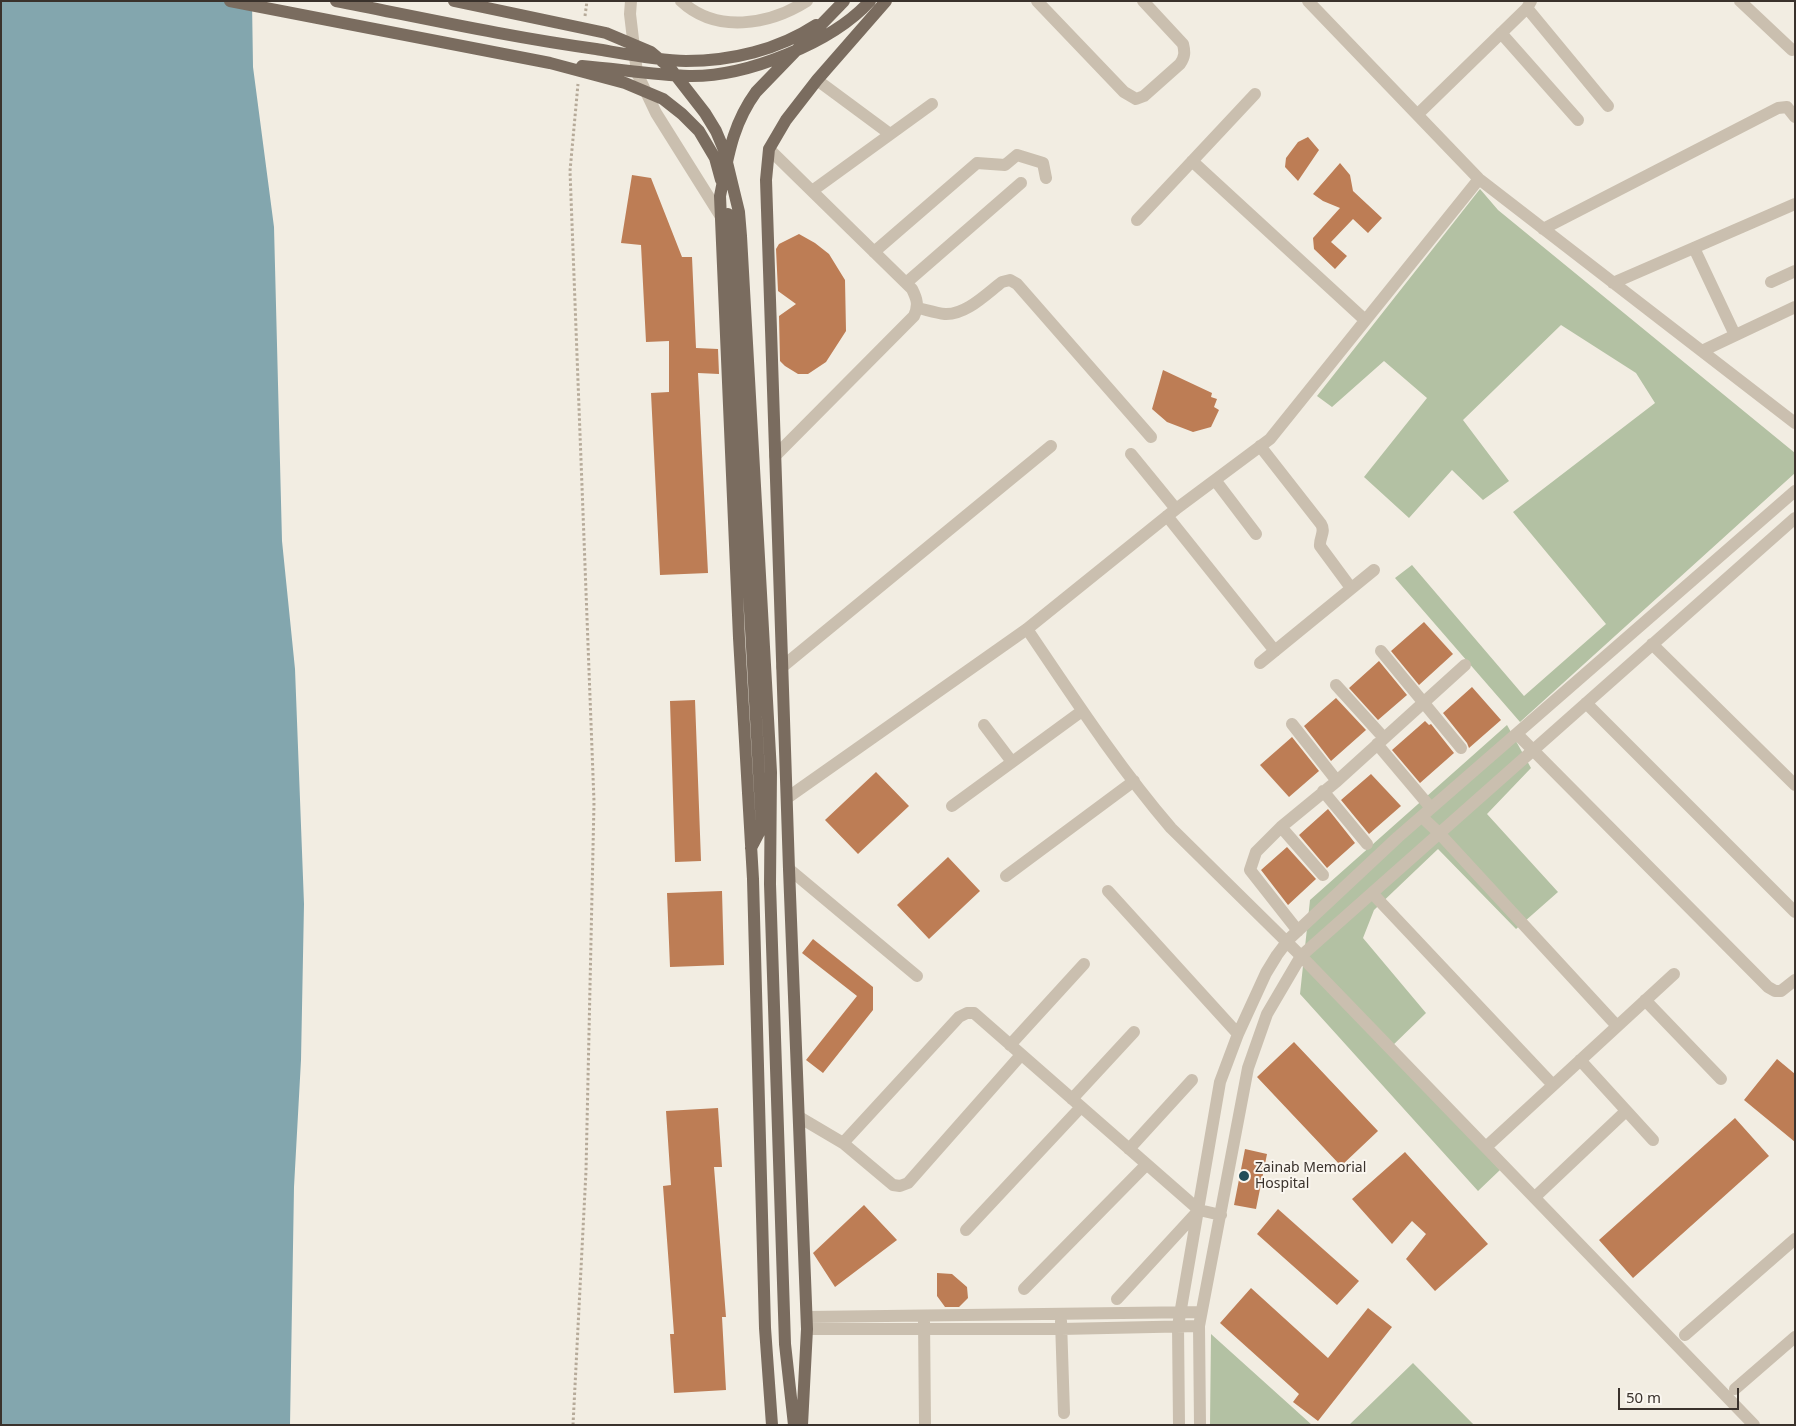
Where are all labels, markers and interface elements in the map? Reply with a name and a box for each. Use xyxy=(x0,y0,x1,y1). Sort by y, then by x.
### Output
place label: Zainab Memorial Hospital xyxy=(1255,1160,1366,1192)
marker: Zainab Memorial Hospital xyxy=(1237,1169,1251,1183)
scale bar xyxy=(1621,1378,1742,1410)
text: 50 m xyxy=(1626,1387,1661,1407)

